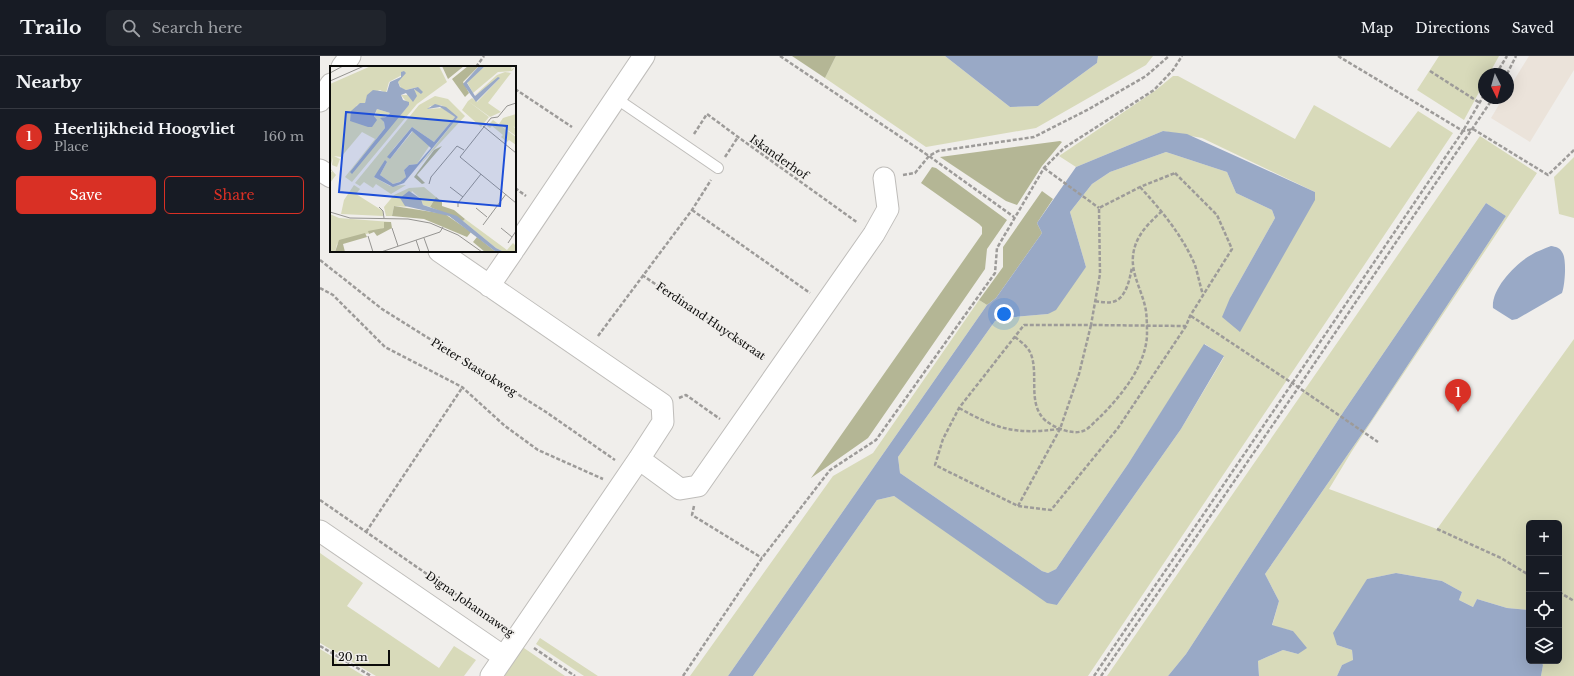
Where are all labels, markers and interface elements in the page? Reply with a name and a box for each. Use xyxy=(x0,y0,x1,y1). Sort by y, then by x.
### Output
search box xyxy=(106,10,386,46)
text: Trailo xyxy=(20,16,82,39)
icon: search xyxy=(120,17,142,39)
text: Search here xyxy=(152,18,242,37)
text: Map xyxy=(1361,19,1393,37)
text: Directions xyxy=(1415,19,1490,37)
text: Saved xyxy=(1512,19,1554,37)
inset map xyxy=(330,66,516,252)
north arrow xyxy=(1478,68,1514,104)
text: Nearby xyxy=(16,72,82,93)
text: Heerlijkheid Hoogvliet xyxy=(54,119,235,138)
text: 1 xyxy=(26,128,32,145)
text: 160 m xyxy=(263,128,304,145)
street label: Iskanderhof xyxy=(747,132,812,183)
text: Place xyxy=(54,138,89,155)
button: Save xyxy=(16,176,156,214)
button: Share xyxy=(164,176,304,214)
street label: Ferdinand Huyckstraat xyxy=(654,279,769,363)
your location xyxy=(994,304,1014,324)
street label: Pieter Stastokweg xyxy=(428,335,520,399)
pin: 1 xyxy=(1445,379,1471,412)
map controls xyxy=(1526,520,1562,664)
button: + xyxy=(1526,520,1562,556)
button: − xyxy=(1526,556,1562,592)
street label: Digna Johannaweg xyxy=(423,568,517,640)
button: locate xyxy=(1526,592,1562,628)
button: layers xyxy=(1526,628,1562,664)
scale bar xyxy=(332,648,390,667)
text: 20 m xyxy=(338,650,368,664)

